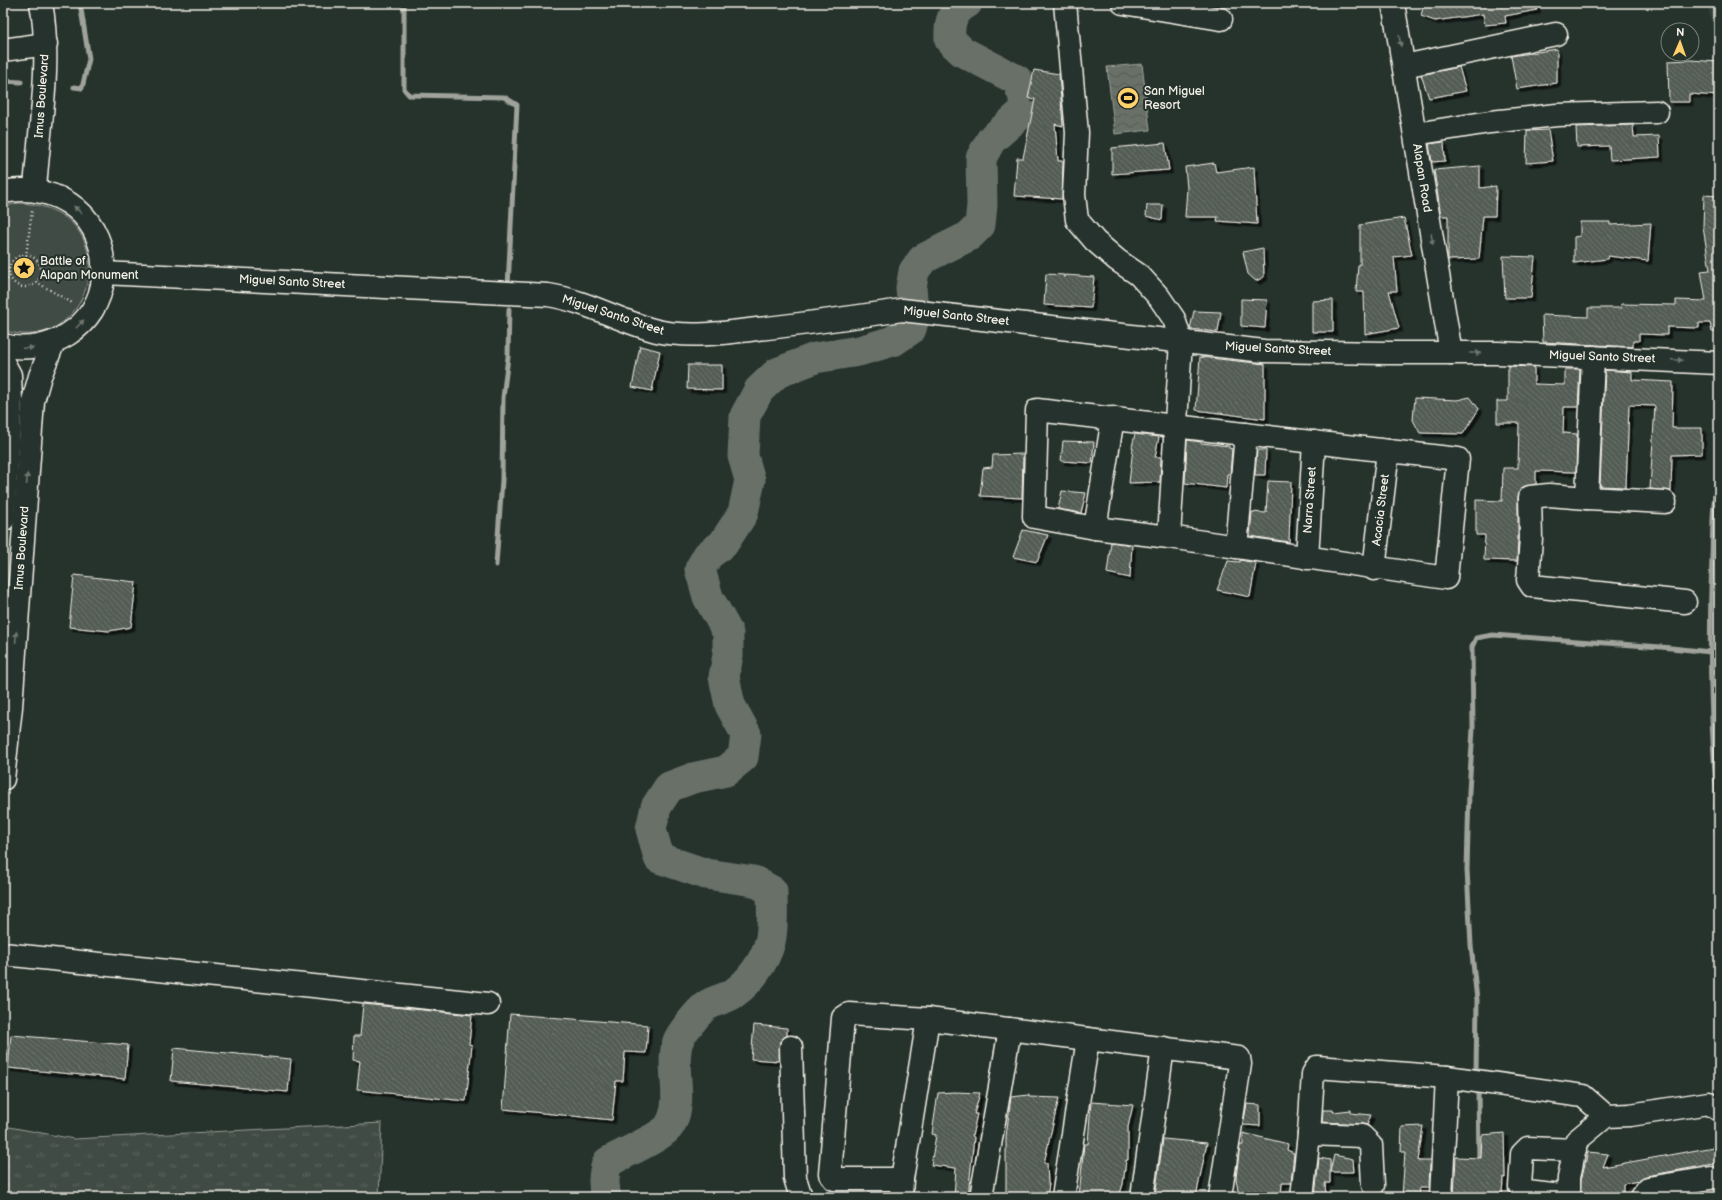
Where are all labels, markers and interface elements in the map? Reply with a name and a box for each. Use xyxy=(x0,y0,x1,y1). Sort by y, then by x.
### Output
north arrow xyxy=(1660,22,1700,62)
text: N xyxy=(1676,26,1685,39)
one-way arrow xyxy=(1397,35,1403,48)
street label: Imus Boulevard xyxy=(32,53,52,138)
place label: San Miguel Resort xyxy=(1144,84,1205,113)
sports icon: San Miguel Resort xyxy=(1115,85,1141,111)
street label: Alapan Road xyxy=(1409,143,1435,214)
one-way arrow xyxy=(73,206,83,215)
one-way arrow xyxy=(1430,233,1436,245)
place label: Battle of Alapan Monument xyxy=(40,254,139,283)
place icon: Battle of Alapan Monument xyxy=(11,255,37,281)
street label: Miguel Santo Street xyxy=(238,272,346,292)
street label: Miguel Santo Street xyxy=(560,291,666,339)
street label: Miguel Santo Street xyxy=(902,303,1010,329)
one-way arrow xyxy=(75,319,85,329)
street label: Miguel Santo Street xyxy=(1224,339,1332,359)
one-way arrow xyxy=(22,344,34,351)
street label: Miguel Santo Street xyxy=(1549,348,1656,366)
one-way arrow xyxy=(1469,350,1482,356)
one-way arrow xyxy=(1671,357,1683,364)
street label: Narra Street xyxy=(1300,466,1320,534)
one-way arrow xyxy=(24,473,31,485)
street label: Acacia Street xyxy=(1369,473,1393,547)
street label: Imus Boulevard xyxy=(12,505,32,590)
one-way arrow xyxy=(13,631,19,643)

